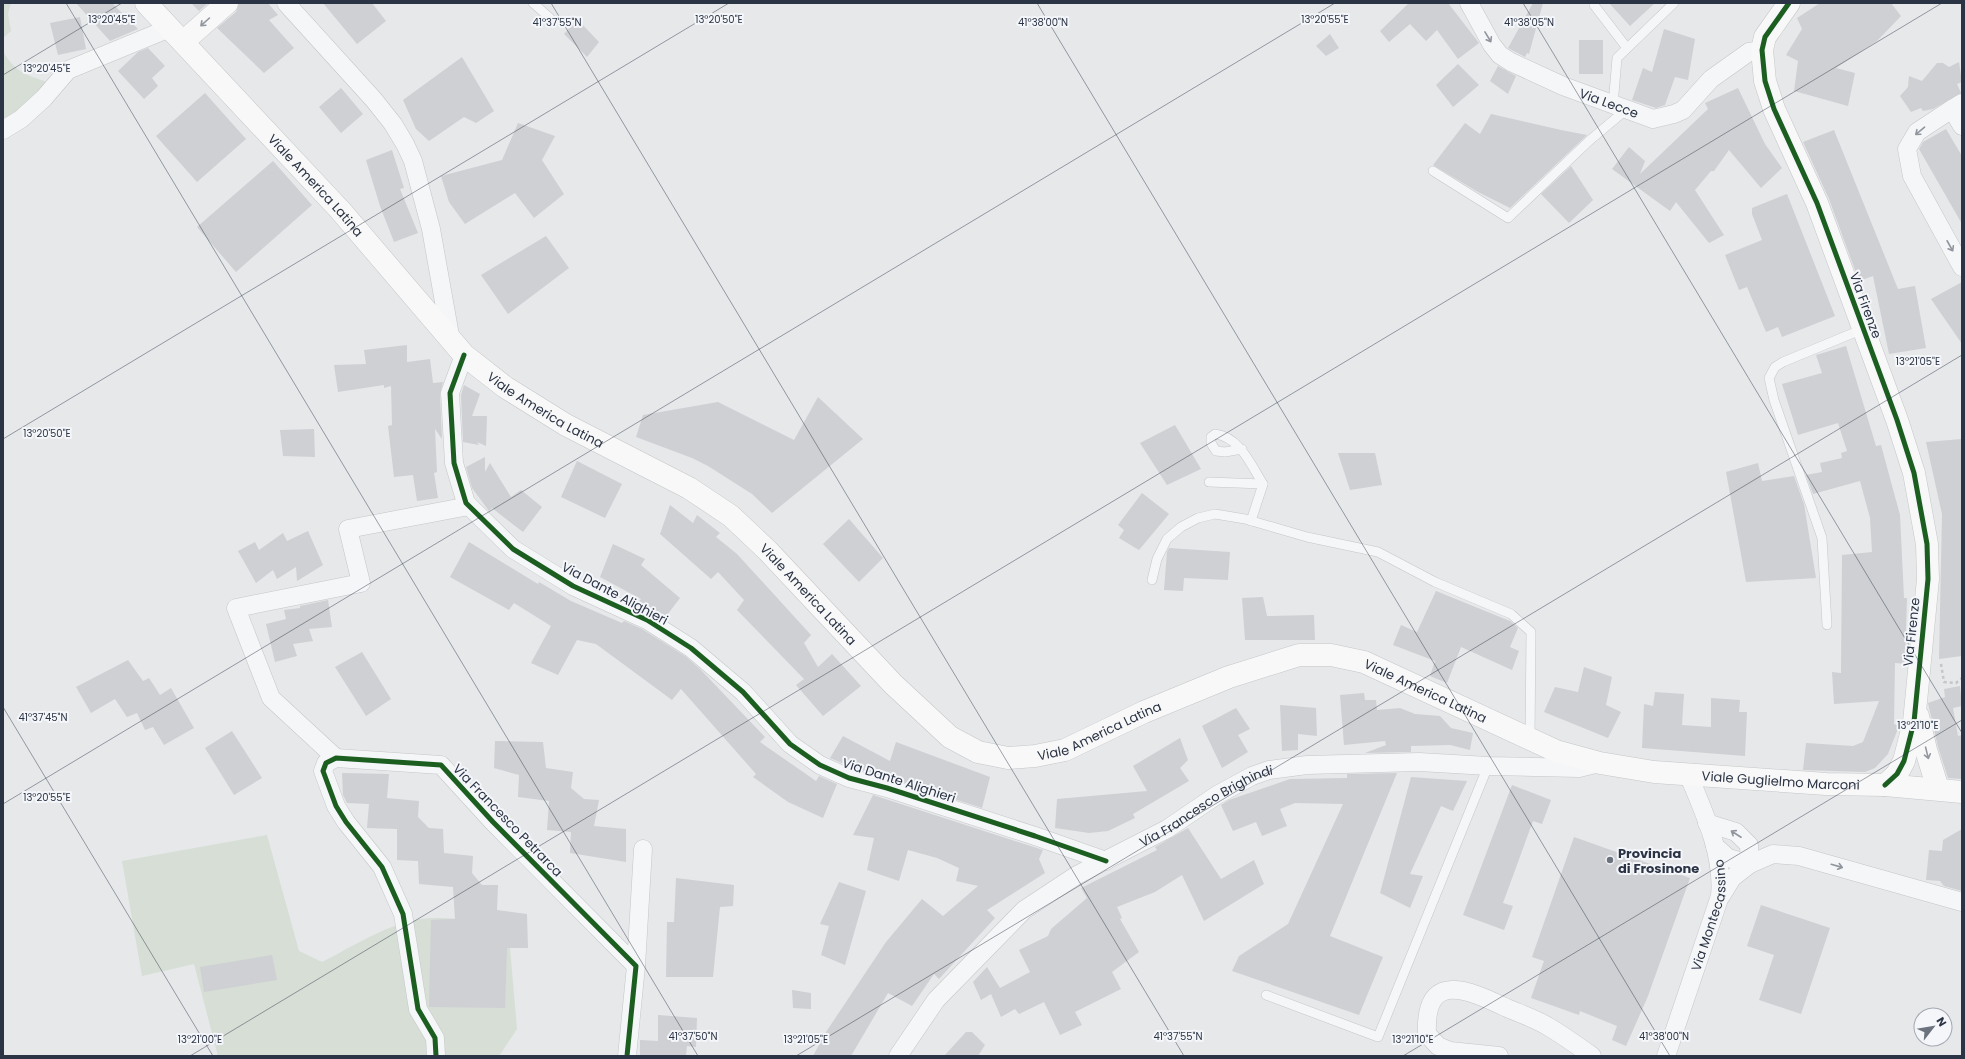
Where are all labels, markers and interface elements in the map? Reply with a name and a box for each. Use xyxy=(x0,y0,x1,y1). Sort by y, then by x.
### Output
text: 13°20'45"E xyxy=(88,12,136,27)
text: 13°20'50"E xyxy=(695,12,743,27)
text: 13°20'55"E xyxy=(1301,12,1349,27)
text: 41°37'55"N xyxy=(532,15,582,30)
text: 41°38'00"N xyxy=(1018,15,1068,30)
text: 41°38'05"N xyxy=(1504,15,1554,30)
one-way arrow xyxy=(200,18,210,27)
one-way arrow xyxy=(1484,31,1492,43)
text: 13°20'45"E xyxy=(23,61,71,76)
street label: Via Lecce xyxy=(1577,84,1641,123)
one-way arrow xyxy=(1915,126,1925,135)
street label: Viale America Latina xyxy=(263,130,368,241)
one-way arrow xyxy=(1946,240,1954,252)
street label: Via Firenze xyxy=(1845,269,1886,341)
text: 13°21'05"E xyxy=(1896,354,1940,369)
street label: Viale America Latina xyxy=(483,367,607,453)
text: 13°20'50"E xyxy=(23,426,71,441)
street label: Viale America Latina xyxy=(756,539,861,650)
street label: Via Dante Alighieri xyxy=(558,557,671,630)
street label: Via Firenze xyxy=(1898,597,1925,667)
street label: Viale America Latina xyxy=(1361,654,1490,728)
street label: Viale America Latina xyxy=(1036,697,1164,765)
text: 41°37'45"N xyxy=(18,710,68,725)
text: 13°21'10"E xyxy=(1897,718,1939,733)
one-way arrow xyxy=(1923,746,1931,759)
street label: Via Dante Alighieri xyxy=(840,753,958,808)
street label: Via Francesco Petrarca xyxy=(448,760,567,881)
street label: Via Francesco Brighindi xyxy=(1136,761,1274,852)
street label: Viale Guglielmo Marconi xyxy=(1701,766,1860,795)
text: 13°20'55"E xyxy=(23,790,71,805)
one-way arrow xyxy=(1730,829,1741,838)
place label: Provincia di Frosinone xyxy=(1618,844,1699,878)
marker: Provincia di Frosinone xyxy=(1605,855,1615,865)
street label: Via Montecassino xyxy=(1686,858,1731,973)
one-way arrow xyxy=(1830,863,1843,871)
north arrow xyxy=(1913,1007,1953,1047)
text: N xyxy=(1933,1014,1951,1030)
text: 41°37'50"N xyxy=(668,1029,718,1044)
text: 41°37'55"N xyxy=(1153,1029,1203,1044)
text: 41°38'00"N xyxy=(1639,1029,1689,1044)
text: 13°21'00"E xyxy=(178,1032,222,1047)
text: 13°21'05"E xyxy=(784,1032,828,1047)
text: 13°21'10"E xyxy=(1392,1032,1434,1047)

